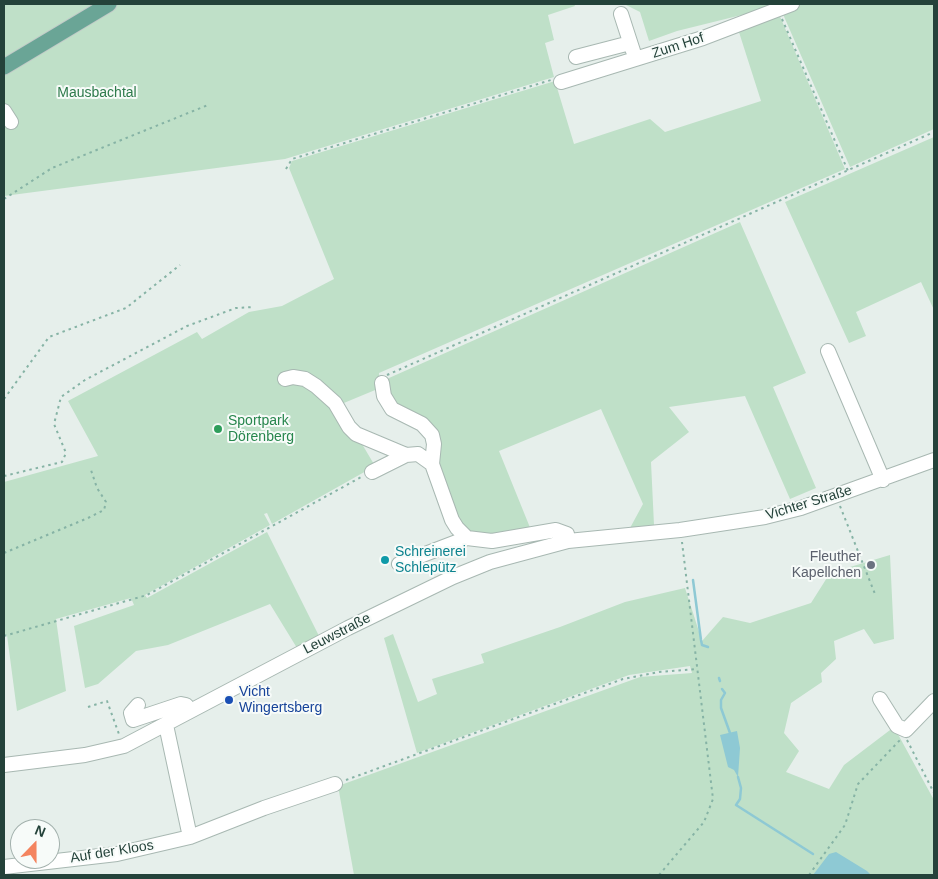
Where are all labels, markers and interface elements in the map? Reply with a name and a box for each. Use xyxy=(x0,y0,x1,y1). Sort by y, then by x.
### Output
street label: Zum Hof xyxy=(650,30,706,62)
park label: Mausbachtal xyxy=(57,85,137,101)
place label: Sportpark Dörenberg xyxy=(228,413,294,446)
marker: Sportpark Dörenberg xyxy=(212,423,224,435)
street label: Vichter Straße xyxy=(764,482,854,524)
place label: Schreinerei Schlepütz xyxy=(395,544,466,576)
place label: Fleuther Kapellchen xyxy=(792,549,861,582)
marker: Schreinerei Schlepütz xyxy=(379,554,391,566)
marker: Fleuther Kapellchen xyxy=(865,559,877,571)
street label: Leuwstraße xyxy=(301,610,373,658)
place label: Vicht Wingertsberg xyxy=(239,684,322,716)
marker: Vicht Wingertsberg xyxy=(223,694,235,706)
north arrow xyxy=(10,819,60,869)
text: N xyxy=(33,822,48,840)
street label: Auf der Kloos xyxy=(69,837,155,867)

